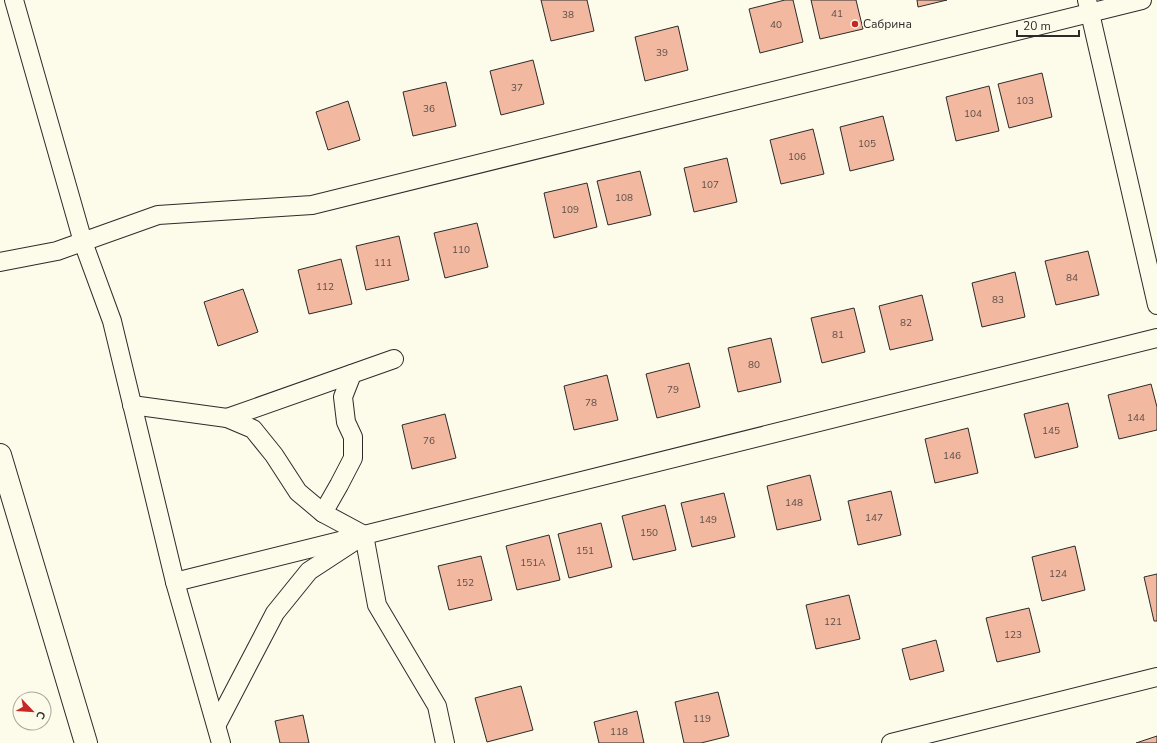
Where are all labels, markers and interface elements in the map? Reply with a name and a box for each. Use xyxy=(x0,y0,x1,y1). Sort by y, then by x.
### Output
house number: 41 xyxy=(831,7,843,21)
house number: 38 xyxy=(562,8,574,22)
scale bar xyxy=(1017,12,1079,38)
place label: Сабрина xyxy=(863,16,912,32)
house number: 40 xyxy=(770,18,782,32)
text: 20 m xyxy=(1023,18,1051,34)
marker: Сабрина xyxy=(850,19,860,29)
house number: 39 xyxy=(656,46,668,60)
house number: 37 xyxy=(511,81,523,95)
house number: 103 xyxy=(1016,94,1034,108)
house number: 36 xyxy=(423,102,435,116)
house number: 104 xyxy=(964,107,982,121)
house number: 105 xyxy=(858,137,876,151)
house number: 106 xyxy=(788,150,806,164)
house number: 107 xyxy=(701,178,719,192)
house number: 108 xyxy=(615,191,633,205)
house number: 109 xyxy=(561,203,579,217)
house number: 110 xyxy=(452,243,470,257)
house number: 111 xyxy=(374,256,392,270)
house number: 84 xyxy=(1066,271,1078,285)
house number: 112 xyxy=(316,280,334,294)
house number: 83 xyxy=(992,293,1004,307)
house number: 82 xyxy=(900,316,912,330)
house number: 81 xyxy=(832,328,844,342)
house number: 80 xyxy=(748,358,760,372)
house number: 79 xyxy=(667,383,679,397)
house number: 78 xyxy=(585,396,597,410)
house number: 144 xyxy=(1127,411,1145,425)
house number: 145 xyxy=(1042,424,1060,438)
house number: 76 xyxy=(423,434,435,448)
house number: 146 xyxy=(943,449,961,463)
house number: 148 xyxy=(785,496,803,510)
house number: 147 xyxy=(865,511,883,525)
house number: 149 xyxy=(699,513,717,527)
house number: 150 xyxy=(640,526,658,540)
house number: 151 xyxy=(576,544,594,558)
house number: 151А xyxy=(520,556,546,570)
house number: 124 xyxy=(1049,567,1067,581)
house number: 152 xyxy=(456,576,474,590)
house number: 121 xyxy=(824,615,842,629)
house number: 123 xyxy=(1004,628,1022,642)
north arrow xyxy=(12,691,52,731)
text: С xyxy=(32,708,49,722)
house number: 119 xyxy=(693,712,711,726)
house number: 118 xyxy=(610,725,628,739)

